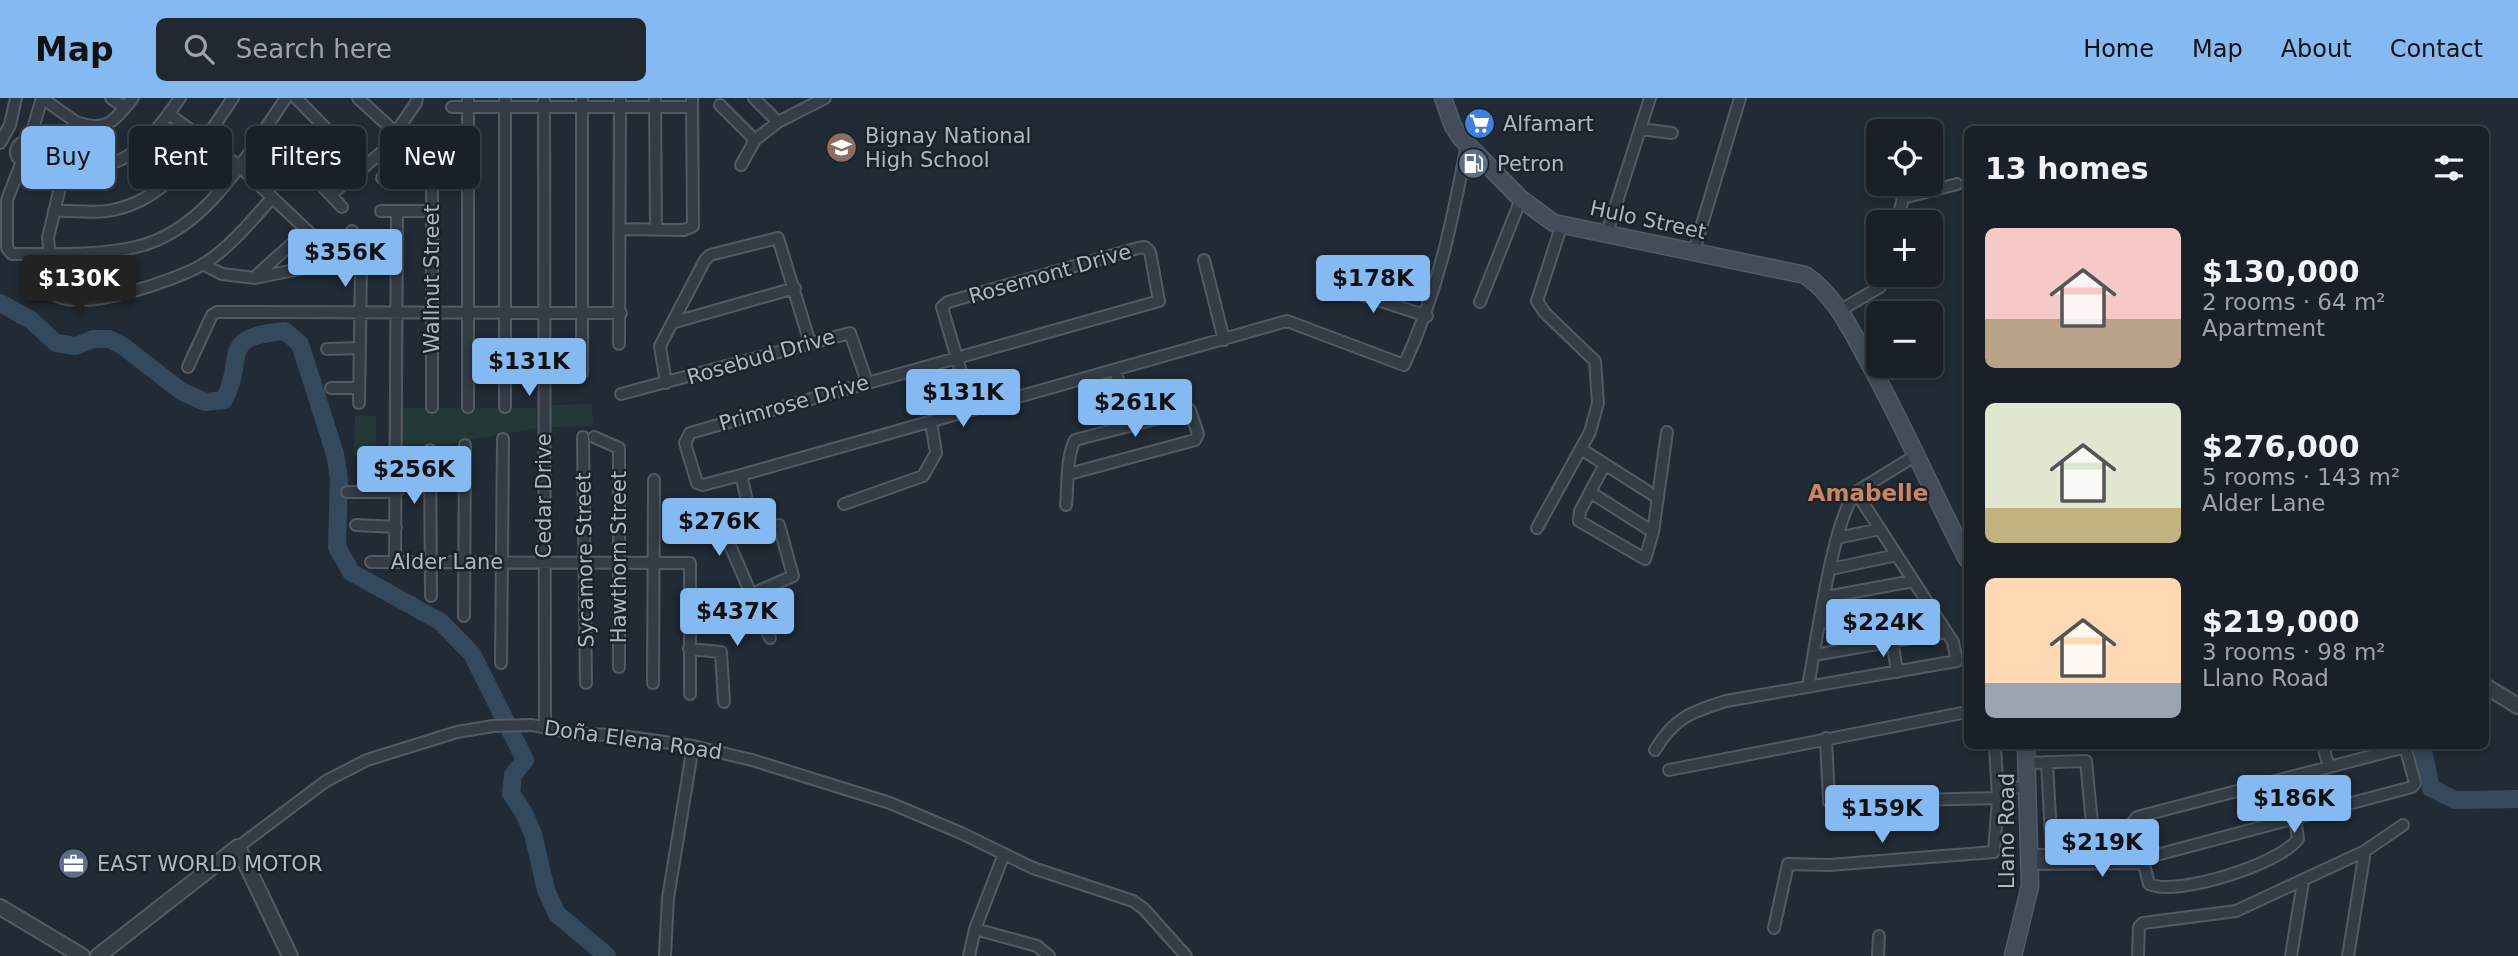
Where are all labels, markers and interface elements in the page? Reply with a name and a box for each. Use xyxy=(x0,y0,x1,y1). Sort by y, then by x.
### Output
search box xyxy=(156,18,646,81)
text: Map xyxy=(35,30,114,69)
icon: search xyxy=(180,30,218,68)
text: Search here xyxy=(236,34,392,64)
text: Home xyxy=(2083,35,2154,63)
text: Map xyxy=(2192,35,2243,63)
text: About xyxy=(2281,35,2352,63)
text: Contact xyxy=(2390,35,2483,63)
supermarket icon: Alfamart xyxy=(1463,107,1497,141)
place label: Alfamart xyxy=(1503,112,1594,136)
map controls xyxy=(1866,119,1943,378)
button: locate xyxy=(1866,119,1943,196)
place label: Bignay National High School xyxy=(865,124,1031,172)
chip: Buy xyxy=(21,126,115,189)
chip: Rent xyxy=(129,126,232,189)
chip: Filters xyxy=(246,126,366,189)
chip: New xyxy=(380,126,480,189)
school or university icon: Bignay National High School xyxy=(825,131,859,165)
fuel station icon: Petron xyxy=(1457,147,1491,181)
icon: filters xyxy=(2430,149,2468,187)
text: 13 homes xyxy=(1985,151,2149,186)
place label: Petron xyxy=(1497,152,1564,176)
street label: Hulo Street xyxy=(1588,196,1708,244)
street label: Wallnut Street xyxy=(420,204,444,354)
button: + xyxy=(1866,210,1943,287)
pin: $356K xyxy=(296,230,394,289)
text: $356K xyxy=(304,239,386,265)
street label: Rosemont Drive xyxy=(966,239,1134,309)
text: $130,000 xyxy=(2202,254,2360,289)
pin: $130K xyxy=(30,256,128,315)
pin: $178K xyxy=(1324,256,1422,315)
icon: home xyxy=(2041,256,2125,340)
text: $130K xyxy=(38,265,120,291)
text: $178K xyxy=(1332,265,1414,291)
text: 2 rooms · 64 m² xyxy=(2202,289,2386,315)
button: − xyxy=(1866,301,1943,378)
text: Apartment xyxy=(2202,315,2325,341)
street label: Rosebud Drive xyxy=(684,324,838,390)
pin: $131K xyxy=(480,338,578,398)
text: $131K xyxy=(488,348,570,374)
street label: Primrose Drive xyxy=(716,370,872,436)
pin: $131K xyxy=(914,370,1012,429)
text: $131K xyxy=(922,379,1004,405)
pin: $261K xyxy=(1086,380,1184,439)
text: $261K xyxy=(1094,389,1176,415)
text: $276,000 xyxy=(2202,429,2360,464)
icon: home xyxy=(2041,431,2125,515)
street label: Cedar Drive xyxy=(532,433,556,559)
pin: $256K xyxy=(365,446,463,506)
text: $256K xyxy=(373,456,455,482)
text: 5 rooms · 143 m² xyxy=(2202,464,2400,490)
street label: Hawthorn Street xyxy=(607,471,631,643)
street label: Sycamore Street xyxy=(571,472,599,648)
district label: Amabelle xyxy=(1808,480,1928,506)
text: Alder Lane xyxy=(2202,490,2325,516)
pin: $276K xyxy=(670,498,768,558)
text: $276K xyxy=(678,508,760,534)
street label: Alder Lane xyxy=(391,550,503,574)
pin: $437K xyxy=(688,588,786,648)
text: $437K xyxy=(696,598,778,624)
pin: $224K xyxy=(1834,600,1932,659)
text: $219,000 xyxy=(2202,604,2360,639)
icon: home xyxy=(2041,606,2125,690)
text: $224K xyxy=(1842,609,1924,635)
text: 3 rooms · 98 m² xyxy=(2202,639,2386,665)
text: Llano Road xyxy=(2202,665,2329,691)
street label: Doña Elena Road xyxy=(542,716,724,764)
street label: Llano Road xyxy=(1995,773,2019,889)
pin: $186K xyxy=(2245,776,2343,835)
text: $186K xyxy=(2253,785,2335,811)
pin: $159K xyxy=(1833,786,1931,845)
text: $159K xyxy=(1841,795,1923,821)
pin: $219K xyxy=(2053,820,2151,879)
text: $219K xyxy=(2061,829,2143,855)
office icon: EAST WORLD MOTOR xyxy=(57,847,91,881)
place label: EAST WORLD MOTOR xyxy=(97,852,323,876)

